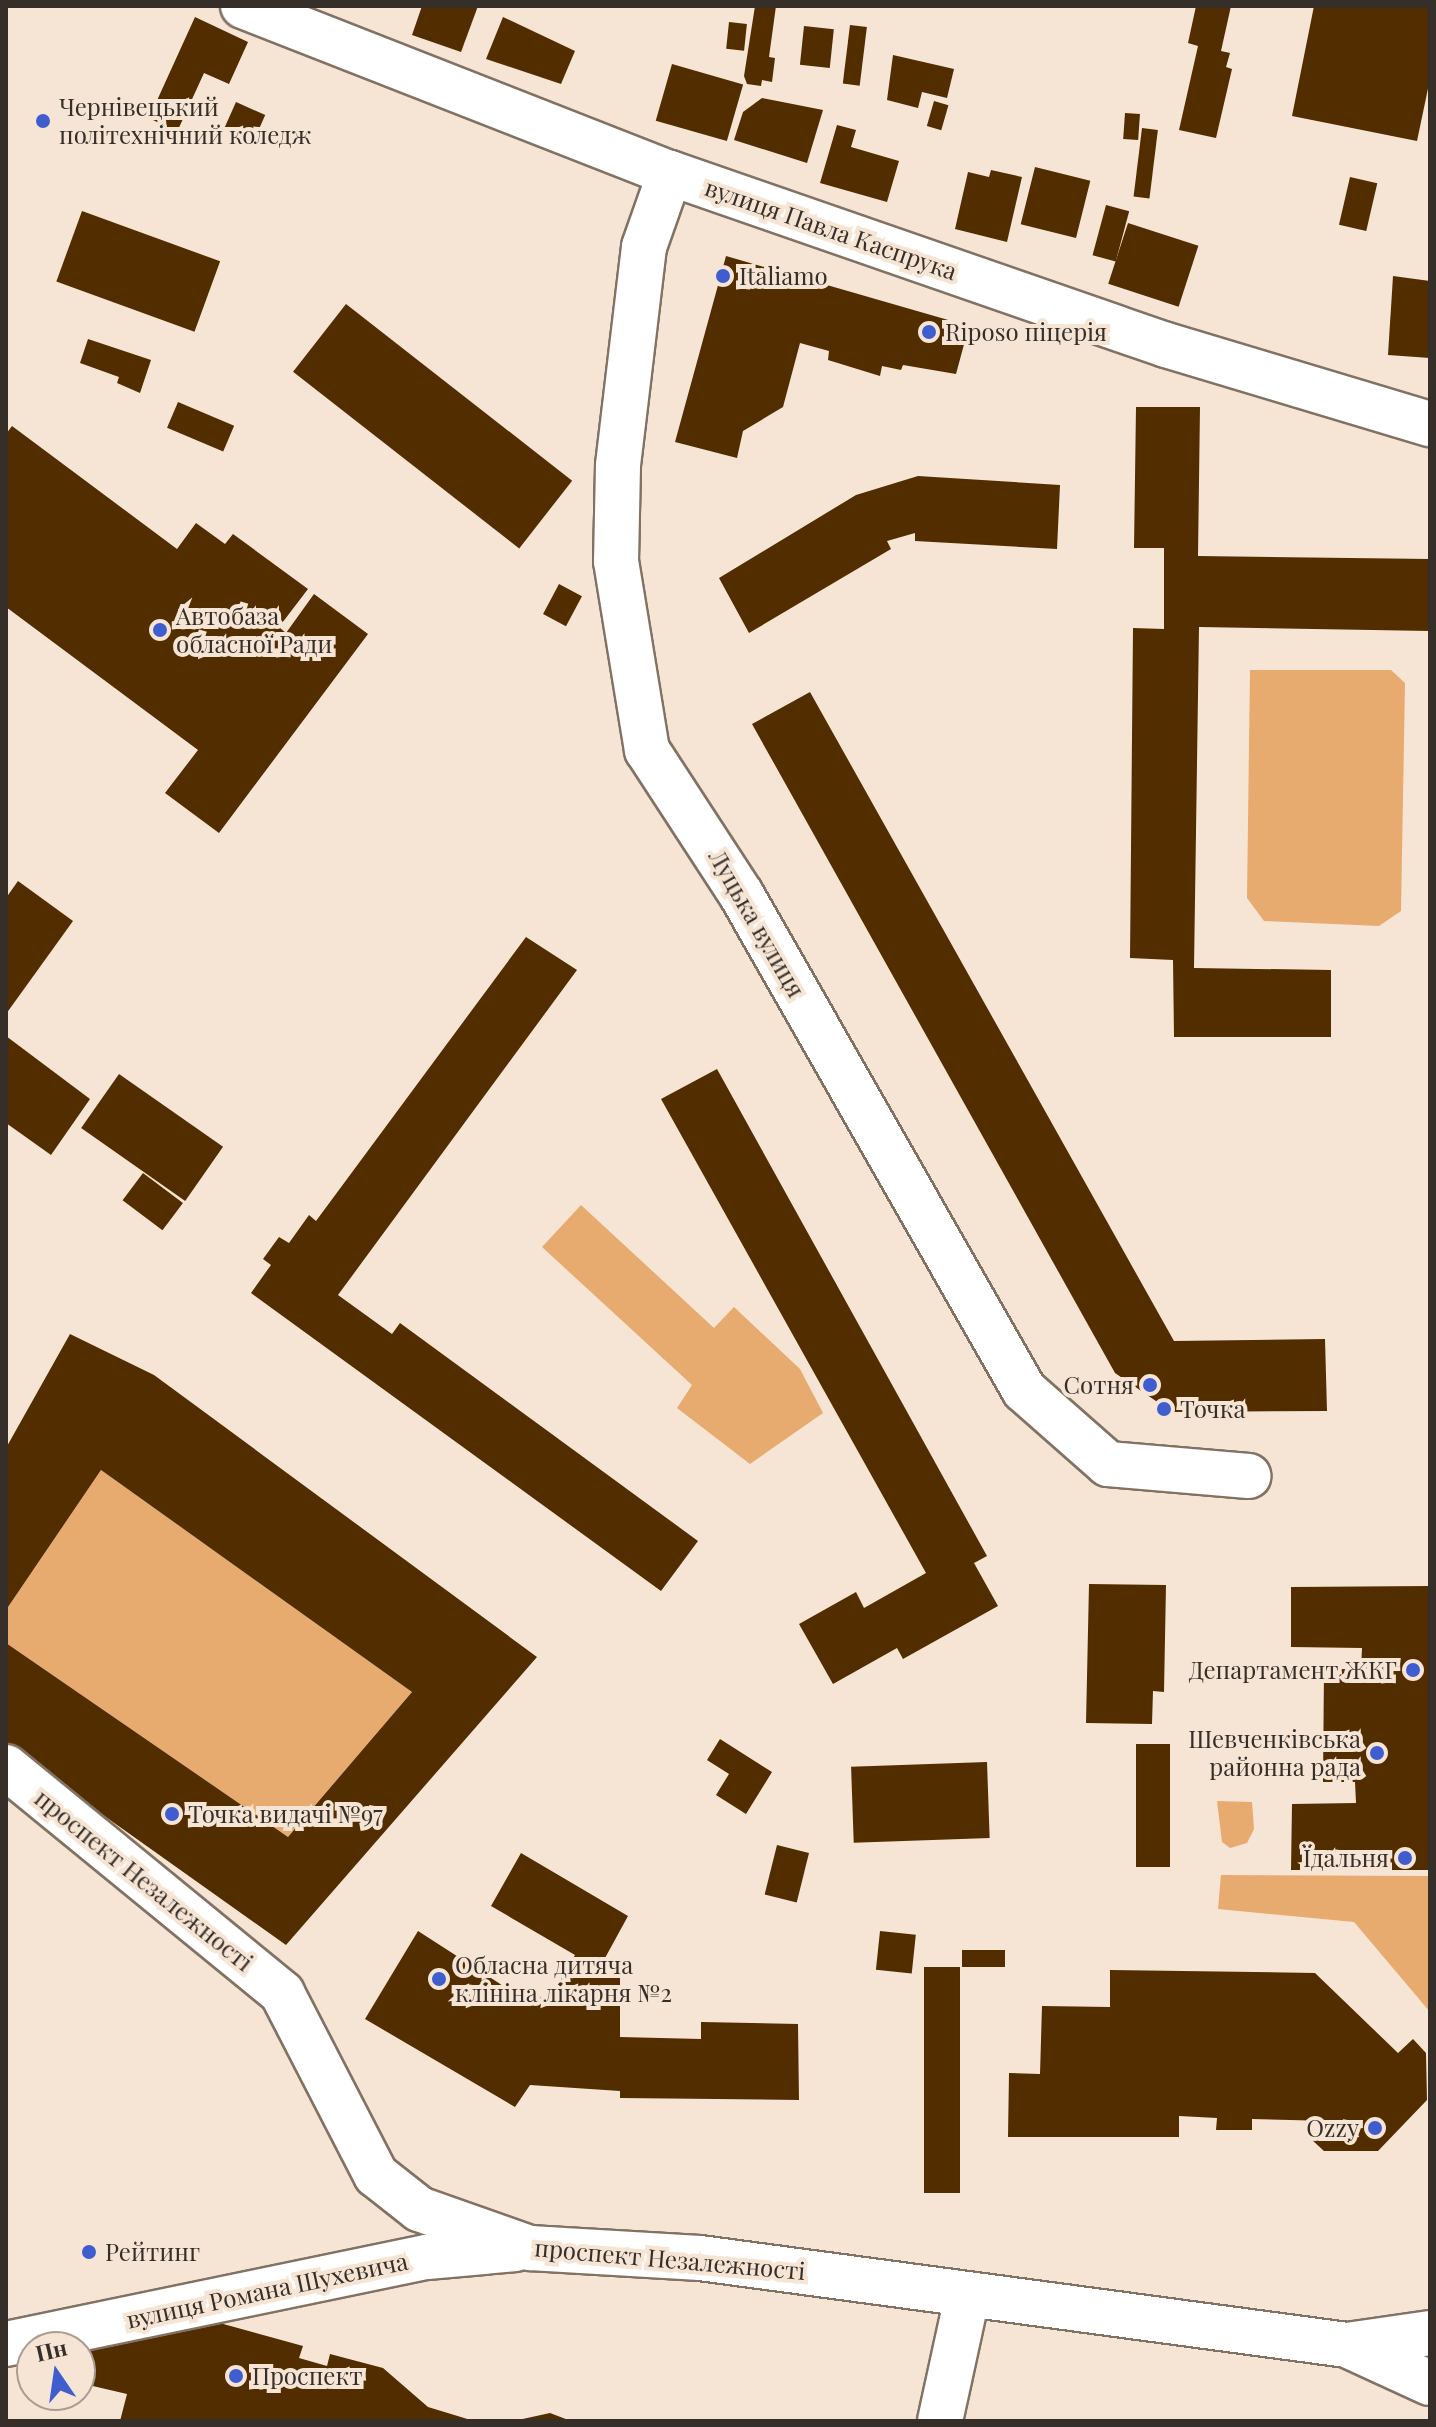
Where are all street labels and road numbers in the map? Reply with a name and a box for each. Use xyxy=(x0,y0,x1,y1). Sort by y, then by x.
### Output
street label: вулиця Павла Каспрука xyxy=(701,172,961,286)
street label: Луцька вулиця xyxy=(703,844,811,1002)
street label: проспект Незалежності xyxy=(29,1783,259,1977)
street label: проспект Незалежності xyxy=(533,2233,807,2285)
street label: вулиця Романа Шухевича xyxy=(124,2246,410,2334)

